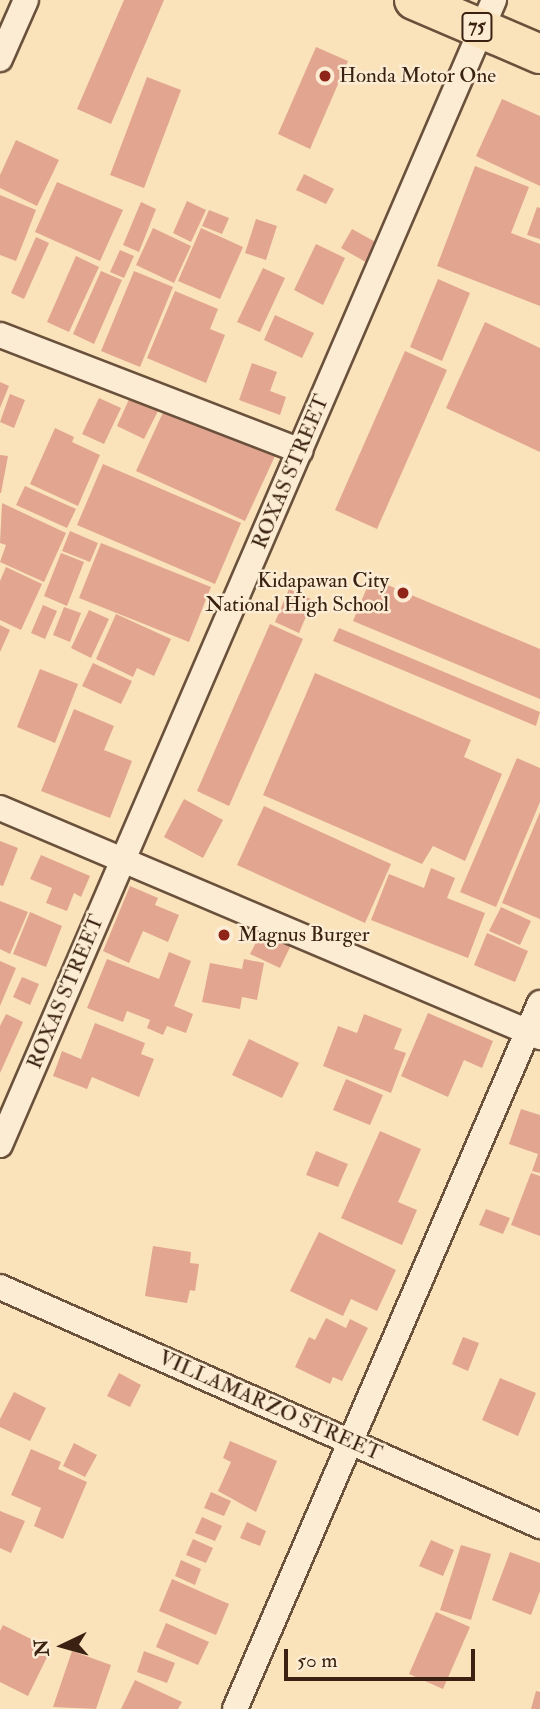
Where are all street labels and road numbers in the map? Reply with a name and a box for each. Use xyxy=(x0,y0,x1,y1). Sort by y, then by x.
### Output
road number: 75 xyxy=(461,12,493,42)
street label: ROXAS STREET xyxy=(247,391,335,553)
street label: ROXAS STREET xyxy=(22,911,110,1073)
street label: VILLAMARZO STREET xyxy=(155,1345,385,1467)

